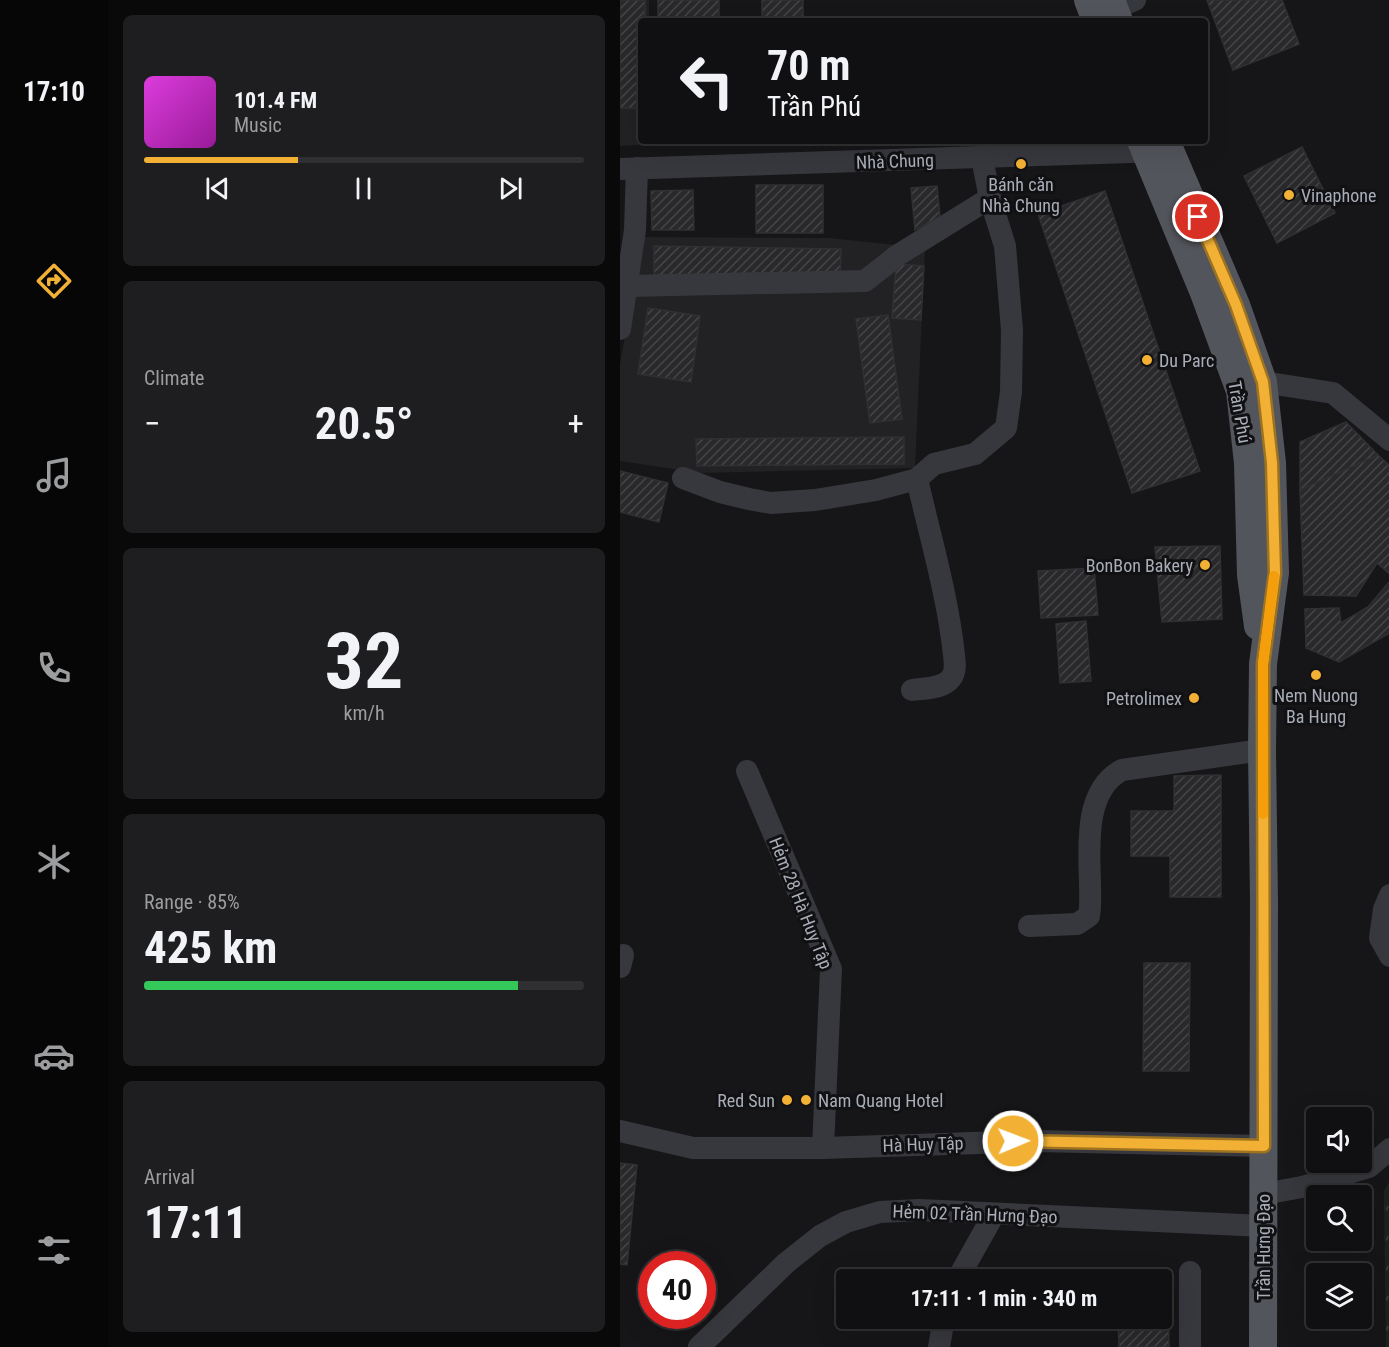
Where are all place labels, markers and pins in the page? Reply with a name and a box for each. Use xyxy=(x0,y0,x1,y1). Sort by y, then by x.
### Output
marker: Bánh căn Nhà Chung xyxy=(1014,157,1028,171)
place label: Bánh căn Nhà Chung xyxy=(982,174,1060,216)
place label: Vinaphone xyxy=(1301,185,1376,206)
marker: Vinaphone xyxy=(1282,188,1296,202)
pin xyxy=(1172,191,1223,242)
place label: Du Parc xyxy=(1159,350,1214,371)
marker: Du Parc xyxy=(1140,353,1154,367)
place label: BonBon Bakery xyxy=(1086,555,1193,576)
marker: BonBon Bakery xyxy=(1198,558,1212,572)
marker: Nem Nuong Ba Hung xyxy=(1309,668,1323,682)
place label: Nem Nuong Ba Hung xyxy=(1274,685,1358,727)
place label: Petrolimex xyxy=(1106,688,1182,709)
marker: Petrolimex xyxy=(1187,691,1201,705)
place label: Red Sun xyxy=(717,1090,775,1111)
place label: Nam Quang Hotel xyxy=(818,1090,943,1111)
marker: Red Sun xyxy=(780,1093,794,1107)
marker: Nam Quang Hotel xyxy=(799,1093,813,1107)

